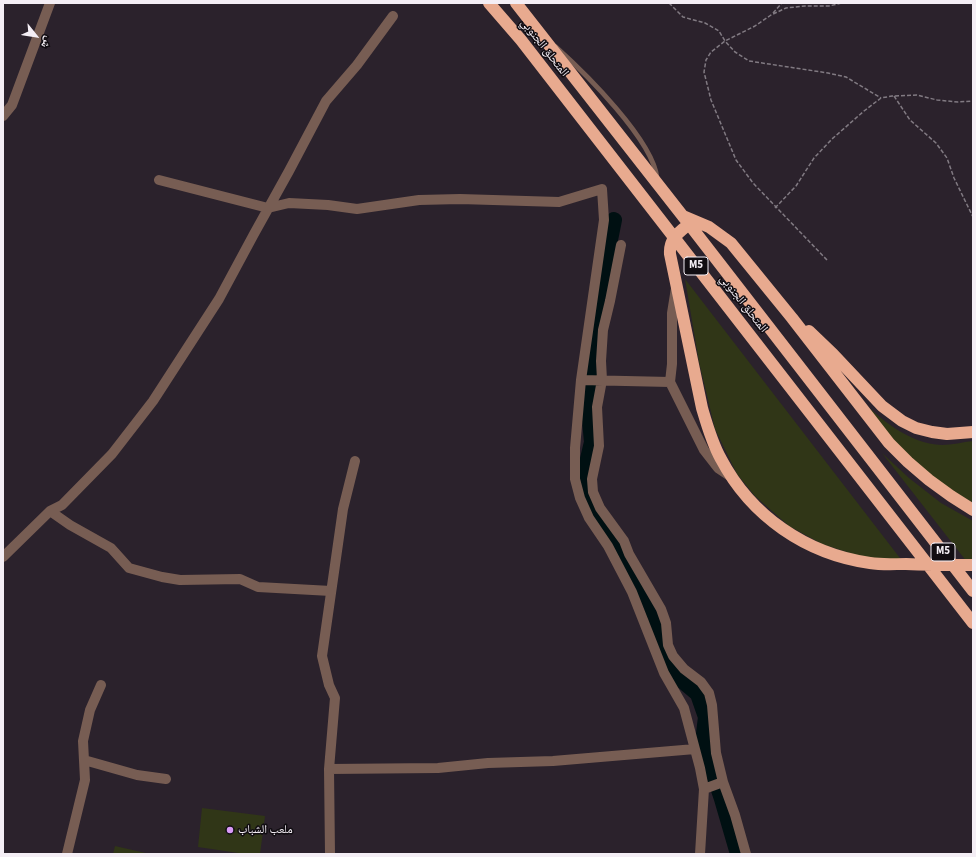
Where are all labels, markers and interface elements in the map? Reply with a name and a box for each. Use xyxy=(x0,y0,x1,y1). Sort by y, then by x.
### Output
north arrow xyxy=(16,16,56,56)
street label: المتحلق الجنوبي xyxy=(517,16,571,80)
text: ش xyxy=(37,33,56,51)
road number: M5 xyxy=(684,257,708,275)
street label: المتحلق الجنوبي xyxy=(716,272,770,336)
road number: M5 xyxy=(931,543,955,561)
place label: ملعب الشباب xyxy=(238,823,293,837)
marker: ملعب الشباب xyxy=(225,825,235,835)

